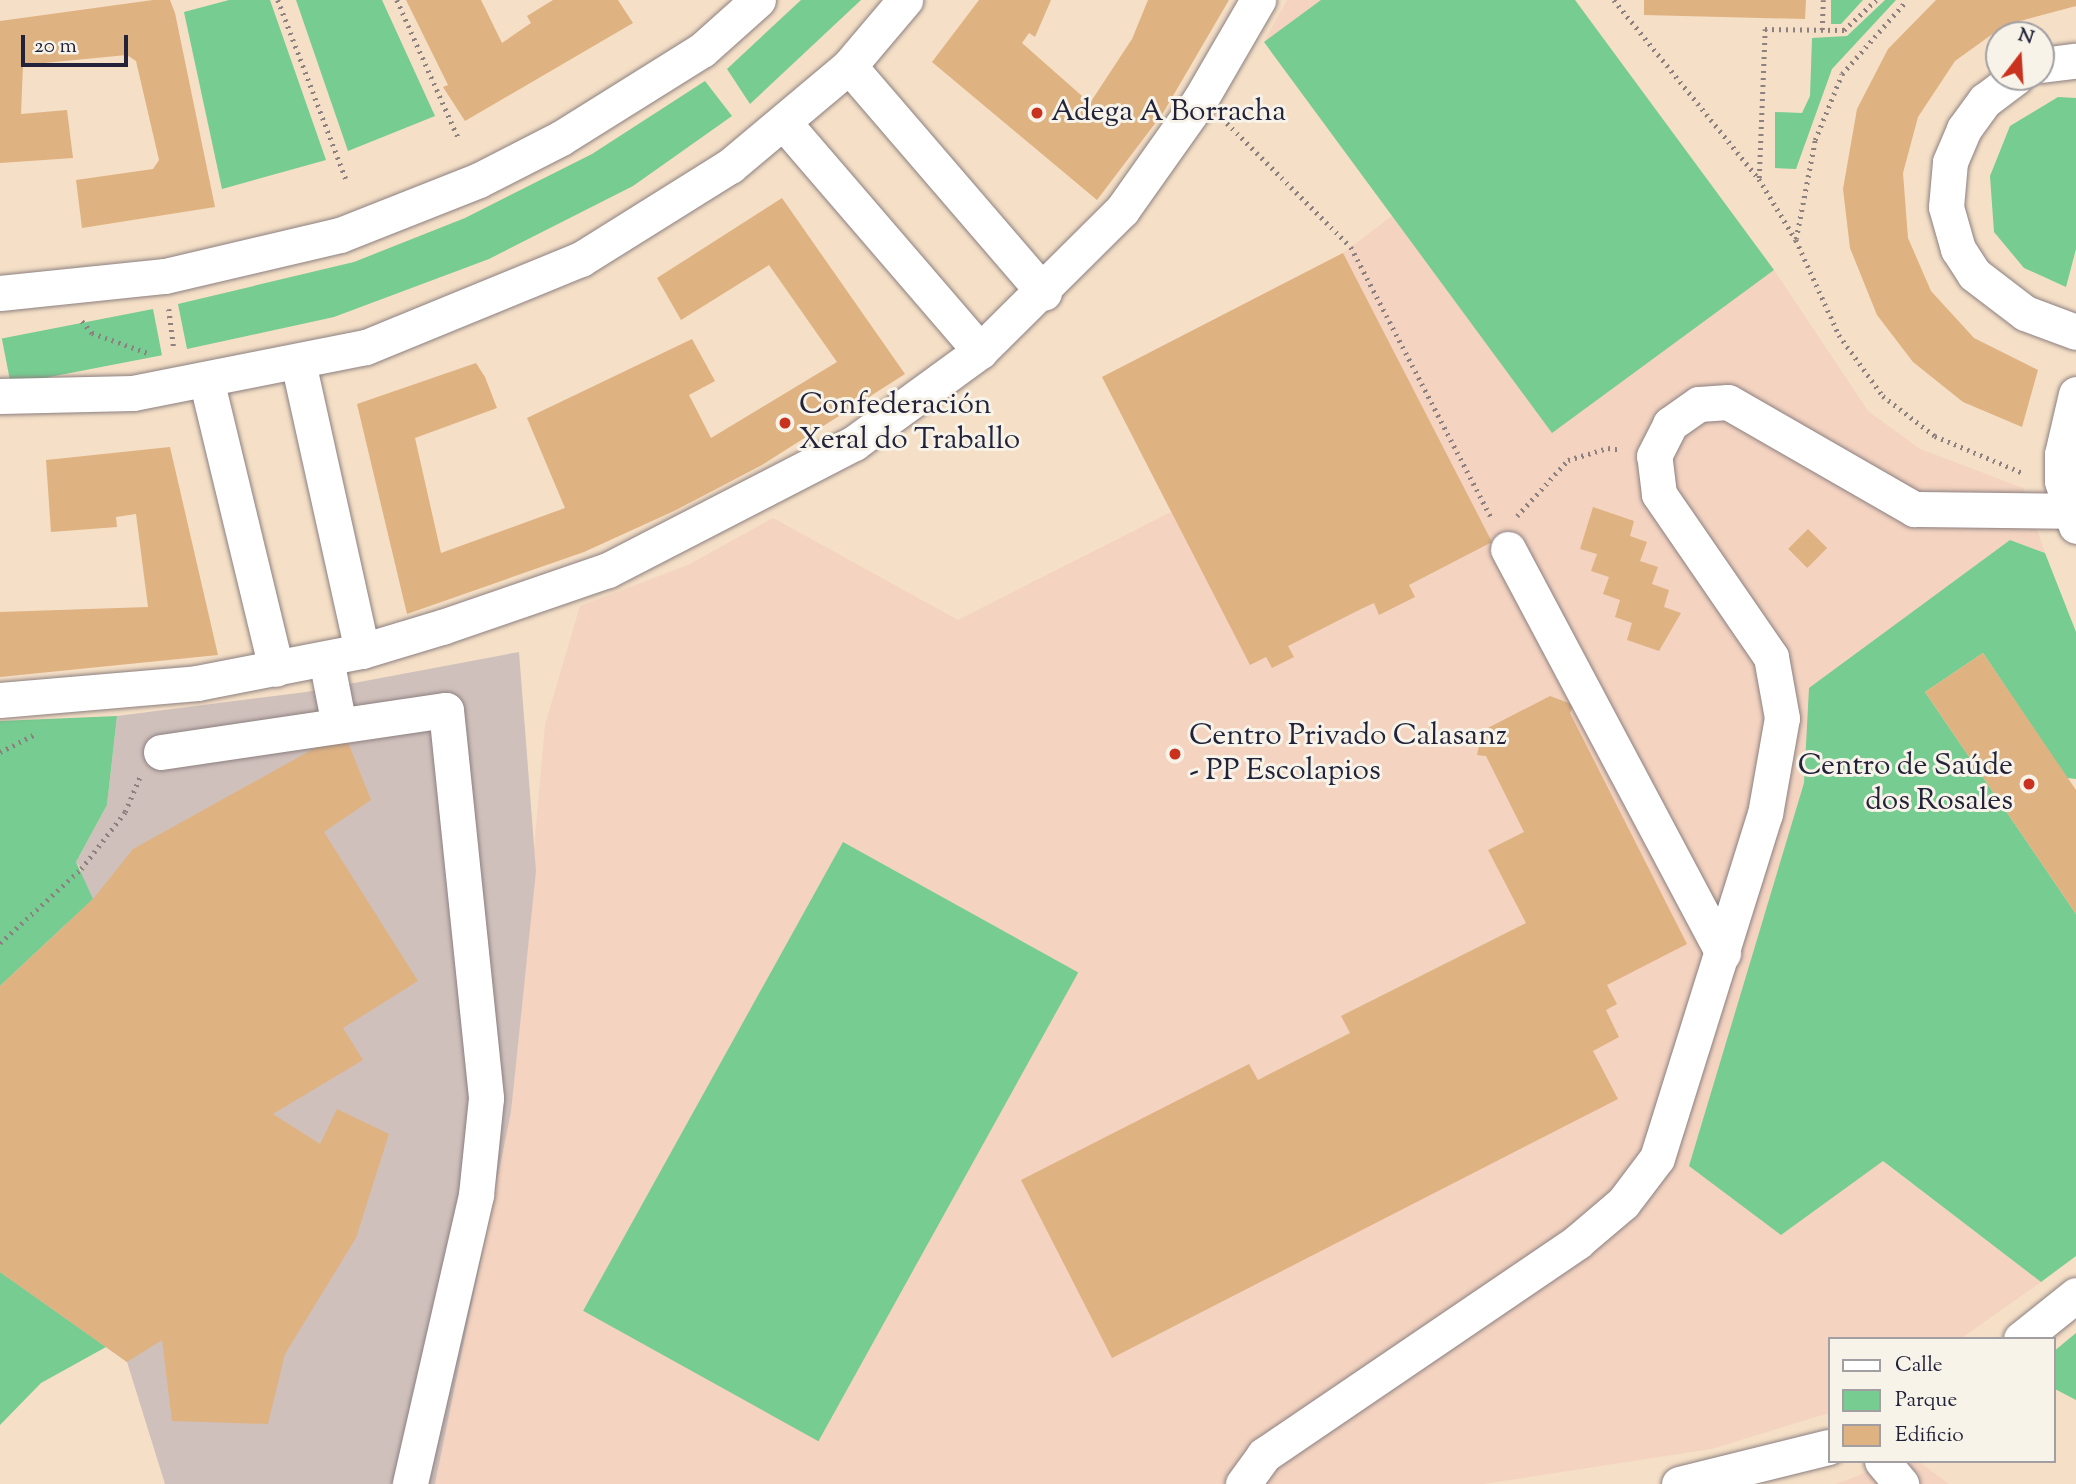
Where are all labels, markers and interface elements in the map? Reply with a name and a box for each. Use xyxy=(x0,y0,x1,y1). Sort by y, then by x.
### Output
scale bar xyxy=(24,21,131,65)
north arrow xyxy=(1985,21,2055,91)
text: N xyxy=(2014,22,2037,52)
text: 20 m xyxy=(34,32,77,62)
place label: Adega A Borracha xyxy=(1051,95,1286,131)
marker: Adega A Borracha xyxy=(1029,105,1045,121)
place label: Confederación Xeral do Traballo xyxy=(799,388,1020,458)
marker: Confederación Xeral do Traballo xyxy=(777,415,793,431)
place label: Centro Privado Calasanz - PP Escolapios xyxy=(1189,719,1507,790)
marker: Centro Privado Calasanz - PP Escolapios xyxy=(1167,746,1183,762)
place label: Centro de Saúde dos Rosales xyxy=(1798,749,2013,820)
marker: Centro de Saúde dos Rosales xyxy=(2019,774,2039,794)
legend xyxy=(1828,1337,2055,1463)
text: Calle xyxy=(1895,1351,1943,1381)
text: Parque xyxy=(1895,1386,1957,1416)
text: Edificio xyxy=(1895,1421,1964,1451)

